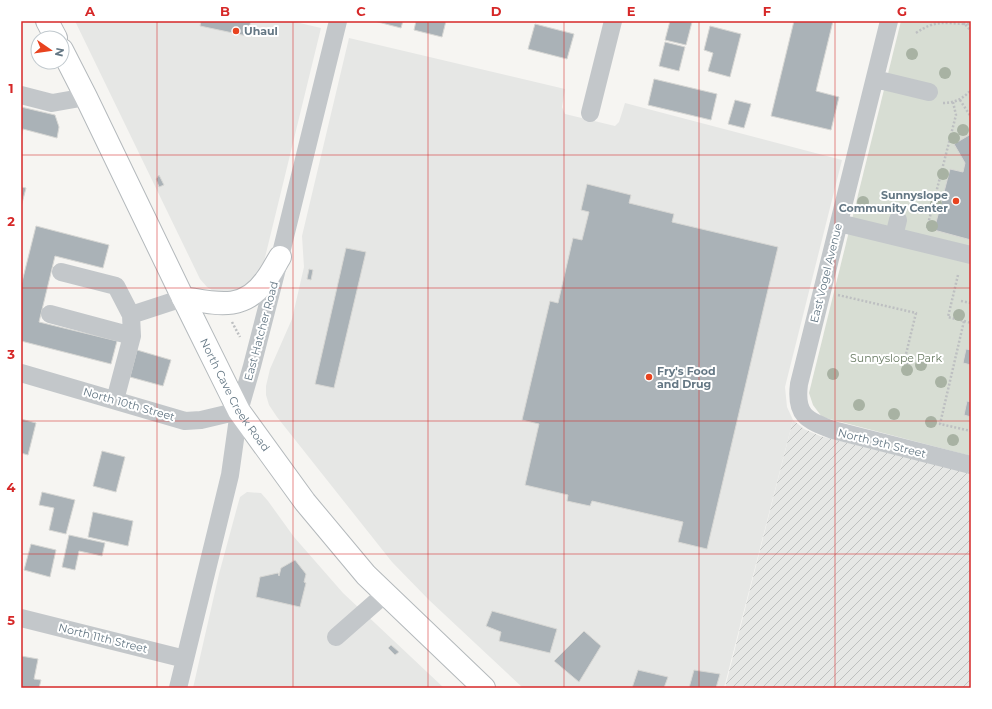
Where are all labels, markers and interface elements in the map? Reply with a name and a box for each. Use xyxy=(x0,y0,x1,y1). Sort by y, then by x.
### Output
text: A xyxy=(84,3,96,19)
text: B xyxy=(220,3,230,19)
text: C xyxy=(356,3,366,19)
text: D xyxy=(491,3,502,19)
text: E xyxy=(627,3,636,19)
text: F xyxy=(763,3,771,19)
text: G xyxy=(897,3,907,19)
place label: Uhaul xyxy=(244,24,278,38)
marker: Uhaul xyxy=(231,26,241,36)
north arrow xyxy=(30,30,70,70)
text: N xyxy=(52,46,68,58)
text: 1 xyxy=(8,80,14,96)
place label: Sunnyslope Community Center xyxy=(839,188,948,215)
marker: Sunnyslope Community Center xyxy=(951,196,961,206)
text: 2 xyxy=(7,213,15,229)
street label: East Vogel Avenue xyxy=(807,221,845,324)
street label: East Hatcher Road xyxy=(241,280,281,382)
street label: North Cave Creek Road xyxy=(197,336,273,454)
text: 3 xyxy=(6,346,15,362)
park label: Sunnyslope Park xyxy=(850,351,942,365)
place label: Fry's Food and Drug xyxy=(657,364,716,391)
marker: Fry's Food and Drug xyxy=(644,372,654,382)
street label: North 10th Street xyxy=(82,384,177,424)
street label: North 9th Street xyxy=(837,425,928,461)
text: 4 xyxy=(7,479,16,495)
text: 5 xyxy=(7,612,15,628)
street label: North 11th Street xyxy=(57,620,149,656)

